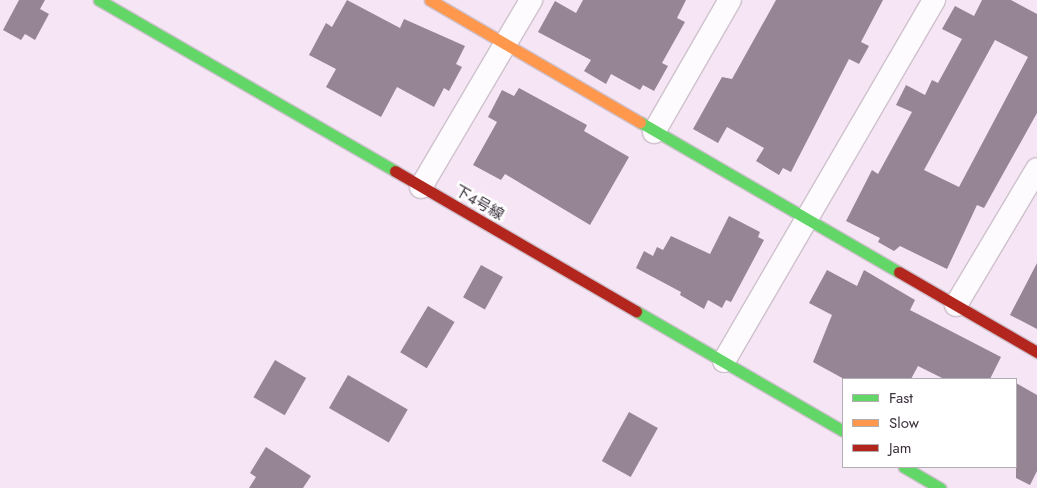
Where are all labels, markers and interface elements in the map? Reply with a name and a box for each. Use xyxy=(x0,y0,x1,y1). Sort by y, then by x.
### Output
street label: 下4号線 xyxy=(451,182,507,224)
legend xyxy=(842,378,1017,468)
text: Fast xyxy=(889,387,913,409)
text: Slow xyxy=(889,412,919,434)
text: Jam xyxy=(889,437,912,459)

